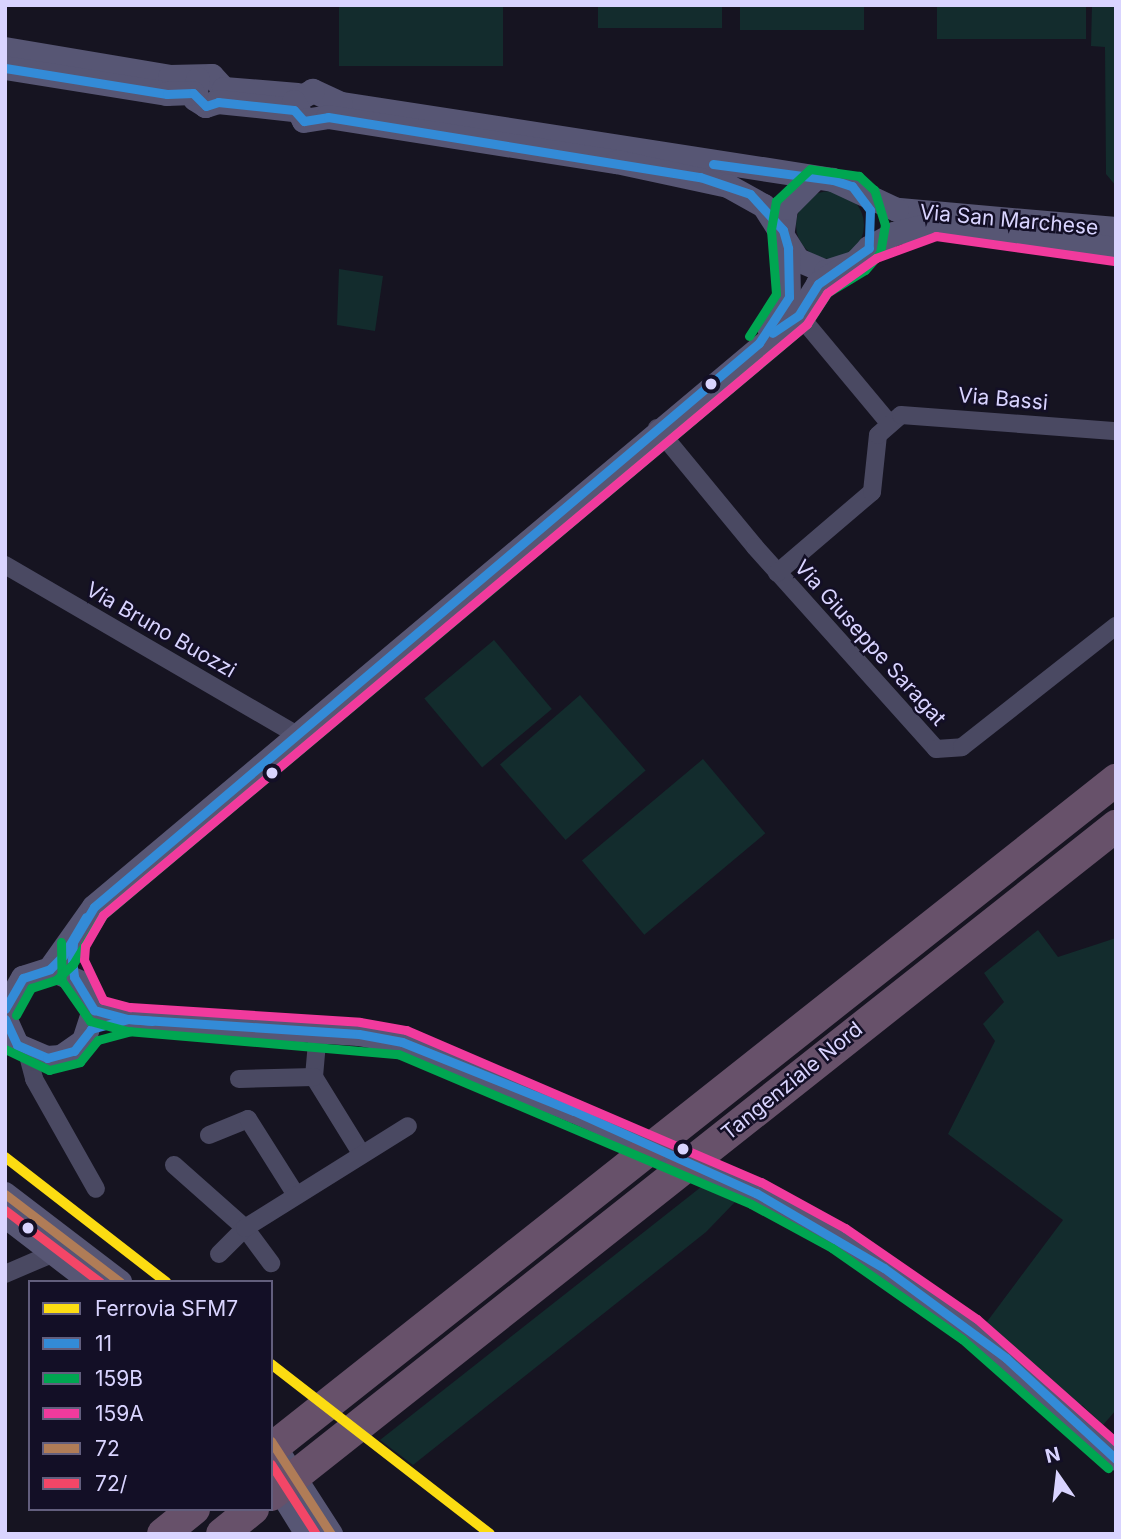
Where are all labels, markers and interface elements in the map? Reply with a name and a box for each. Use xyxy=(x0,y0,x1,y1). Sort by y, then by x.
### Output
street label: Via San Marchese xyxy=(919,200,1099,240)
unlabelled marker xyxy=(704,377,718,391)
street label: Via Bassi xyxy=(957,383,1049,415)
street label: Via Giuseppe Saragat xyxy=(789,555,951,731)
street label: Via Bruno Buozzi xyxy=(82,577,240,683)
unlabelled marker xyxy=(265,766,279,780)
street label: Tangenziale Nord xyxy=(716,1016,868,1146)
unlabelled marker xyxy=(676,1142,690,1156)
unlabelled marker xyxy=(21,1221,35,1235)
legend xyxy=(28,1280,273,1511)
text: Ferrovia SFM7 xyxy=(95,1296,238,1321)
text: 11 xyxy=(95,1331,112,1356)
text: 159B xyxy=(95,1366,143,1391)
text: 159A xyxy=(95,1401,144,1426)
text: 72 xyxy=(95,1436,120,1461)
north arrow xyxy=(1023,1441,1093,1511)
text: N xyxy=(1043,1442,1063,1468)
text: 72/ xyxy=(95,1471,127,1496)

